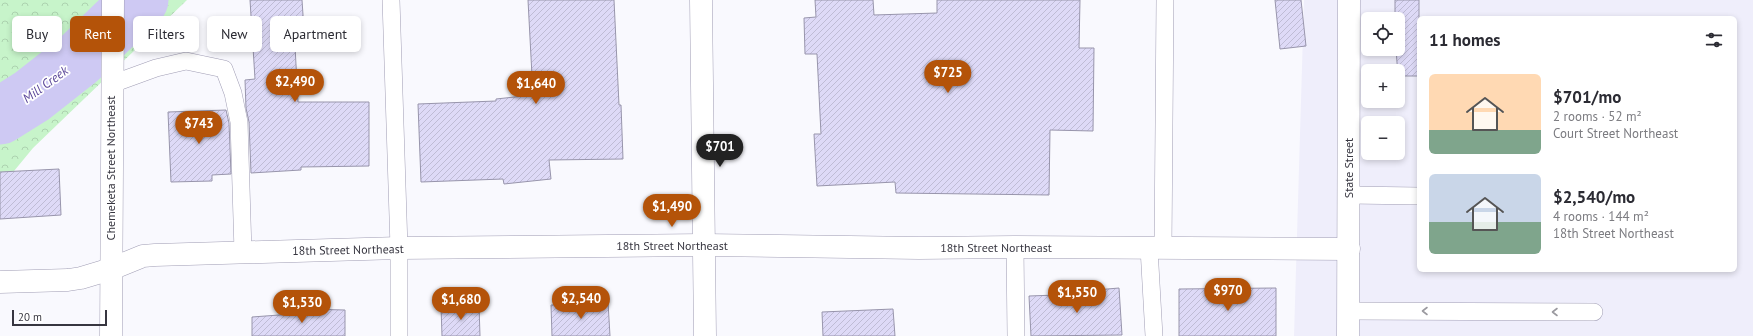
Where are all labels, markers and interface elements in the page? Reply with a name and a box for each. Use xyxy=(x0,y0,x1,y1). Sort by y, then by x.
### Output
map controls xyxy=(1361,12,1405,160)
button: locate xyxy=(1361,12,1405,56)
chip: Buy xyxy=(12,16,62,52)
chip: Rent xyxy=(70,16,125,52)
chip: Filters xyxy=(133,16,199,52)
chip: New xyxy=(207,16,262,52)
chip: Apartment xyxy=(270,16,361,52)
text: 11 homes xyxy=(1429,29,1500,51)
icon: filters xyxy=(1703,29,1725,51)
pin: $725 xyxy=(924,60,972,94)
water label: Mill Creek xyxy=(19,61,72,107)
text: $725 xyxy=(933,64,963,81)
button: + xyxy=(1361,64,1405,108)
pin: $2,490 xyxy=(262,69,328,103)
pin: $1,640 xyxy=(503,71,569,105)
text: $2,490 xyxy=(275,73,315,90)
text: $1,640 xyxy=(516,75,556,92)
text: $701/mo xyxy=(1553,86,1621,108)
icon: home xyxy=(1461,90,1509,138)
street label: Chemeketa Street Northeast xyxy=(103,96,118,240)
text: 2 rooms · 52 m² xyxy=(1553,108,1642,125)
pin: $743 xyxy=(175,111,223,145)
text: $743 xyxy=(184,115,214,132)
button: − xyxy=(1361,116,1405,160)
text: Court Street Northeast xyxy=(1553,125,1678,142)
pin: $701 xyxy=(696,134,744,168)
text: $701 xyxy=(705,138,735,155)
street label: State Street xyxy=(1341,138,1356,198)
text: $2,540/mo xyxy=(1553,186,1635,208)
icon: home xyxy=(1461,190,1509,238)
pin: $1,490 xyxy=(639,194,705,228)
text: $1,490 xyxy=(652,198,692,215)
text: 4 rooms · 144 m² xyxy=(1553,208,1649,225)
text: 18th Street Northeast xyxy=(1553,225,1674,242)
street label: 18th Street Northeast xyxy=(616,238,728,253)
street label: 18th Street Northeast xyxy=(940,240,1052,255)
street label: 18th Street Northeast xyxy=(292,241,404,258)
pin: $970 xyxy=(1204,278,1252,312)
pin: $1,550 xyxy=(1044,280,1110,314)
text: $970 xyxy=(1213,282,1243,299)
text: $1,550 xyxy=(1057,284,1097,301)
pin: $2,540 xyxy=(548,286,614,320)
pin: $1,680 xyxy=(428,287,494,321)
pin: $1,530 xyxy=(269,290,335,324)
text: $2,540 xyxy=(561,290,601,307)
text: $1,680 xyxy=(441,291,481,308)
text: $1,530 xyxy=(282,294,322,311)
one-way arrow xyxy=(1422,307,1428,315)
scale bar xyxy=(12,308,107,327)
one-way arrow xyxy=(1552,308,1558,316)
text: 20 m xyxy=(18,310,42,324)

